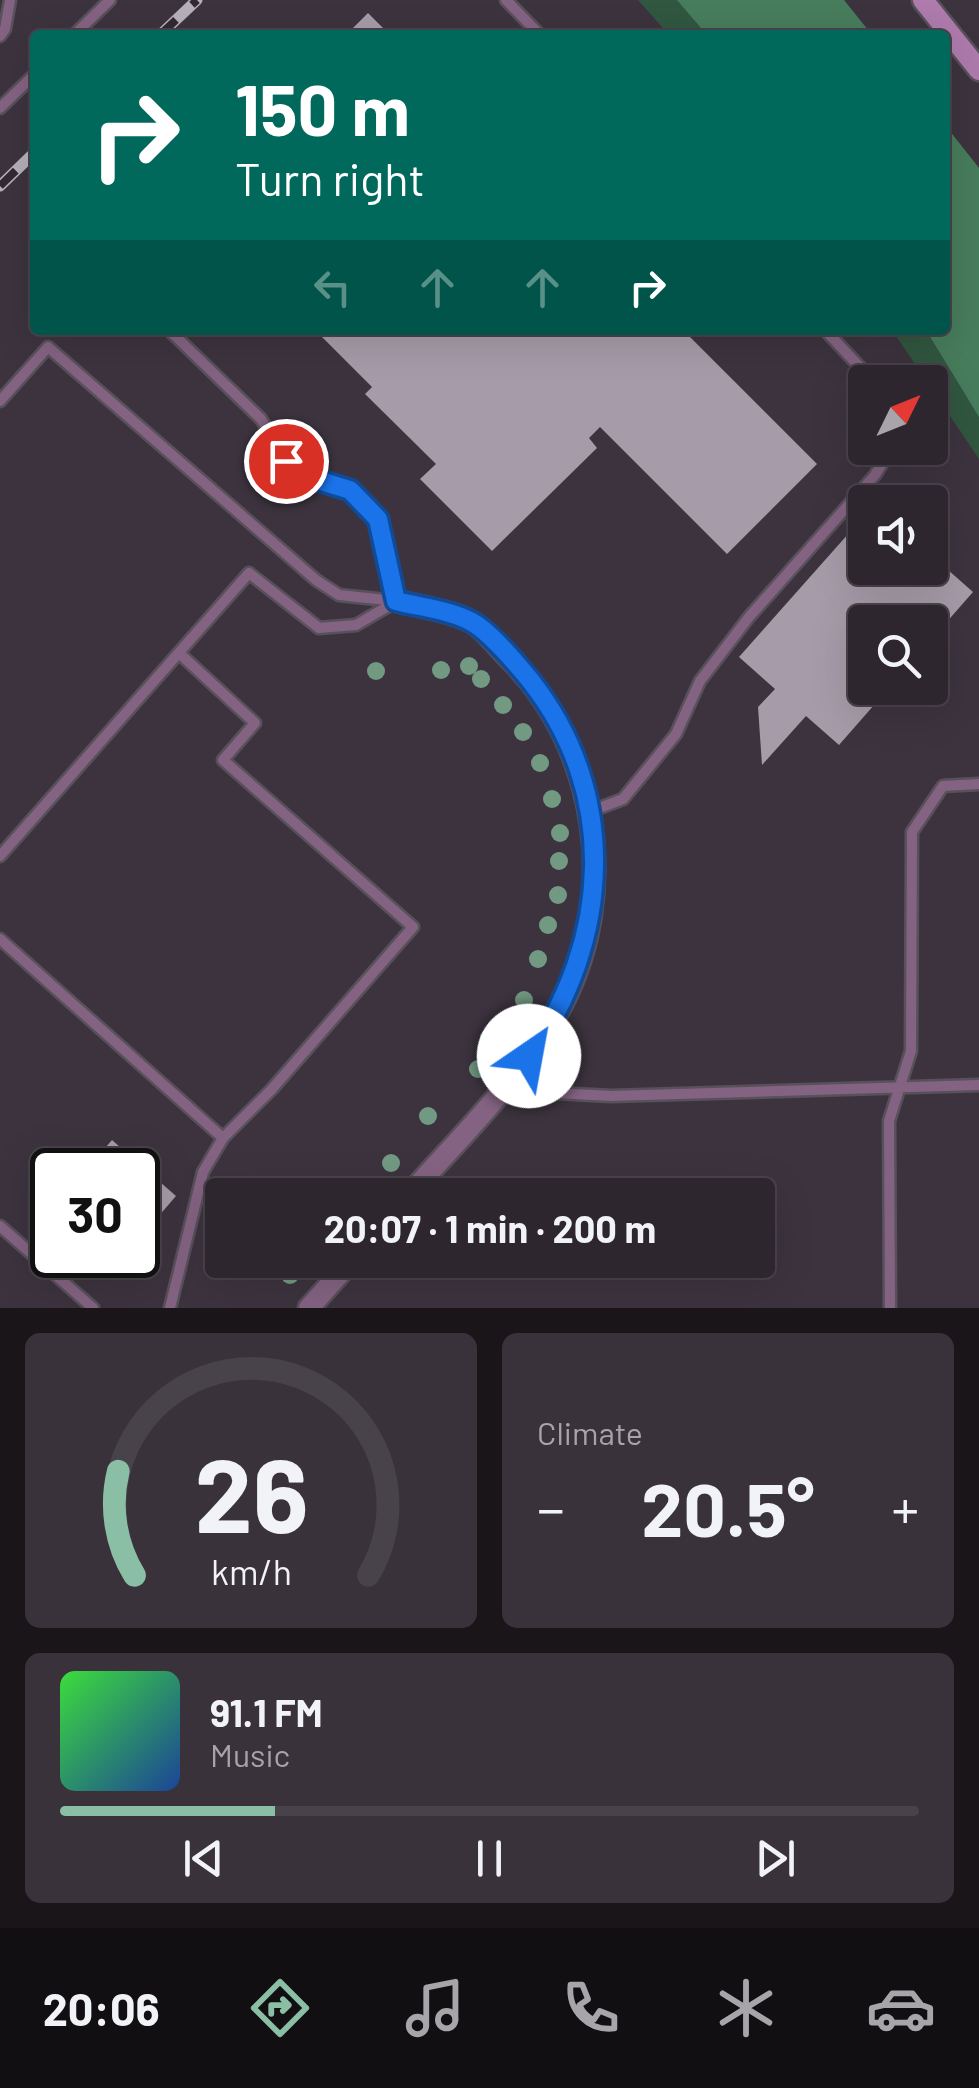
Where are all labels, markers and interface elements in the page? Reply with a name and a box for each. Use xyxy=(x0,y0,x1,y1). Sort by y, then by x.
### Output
text: 150 m xyxy=(235,66,410,150)
icon: right xyxy=(70,70,200,200)
text: Turn right xyxy=(235,151,425,205)
icon: left xyxy=(305,260,360,315)
icon: ahead xyxy=(410,260,465,315)
icon: ahead xyxy=(515,260,570,315)
icon: right xyxy=(620,260,675,315)
north arrow xyxy=(848,365,948,465)
map controls xyxy=(848,365,948,705)
pin xyxy=(244,419,329,504)
icon: arrive xyxy=(259,434,314,489)
button: sound xyxy=(848,485,948,585)
button: search xyxy=(848,605,948,705)
position arrow xyxy=(477,1004,581,1108)
speed limit sign: 30 xyxy=(30,1148,160,1278)
text: 20:07 · 1 min · 200 m xyxy=(324,1205,656,1251)
text: Climate xyxy=(537,1413,643,1451)
text: 26 xyxy=(194,1429,308,1554)
text: 20.5° xyxy=(641,1462,815,1552)
text: − xyxy=(537,1474,565,1540)
text: + xyxy=(891,1474,919,1540)
text: km/h xyxy=(211,1549,291,1592)
text: 91.1 FM xyxy=(210,1689,323,1735)
text: Music xyxy=(210,1735,290,1773)
icon: previous xyxy=(176,1831,231,1886)
icon: pause xyxy=(462,1831,517,1886)
icon: next xyxy=(748,1831,803,1886)
icon: directions xyxy=(245,1973,315,2043)
icon: music xyxy=(400,1973,470,2043)
icon: phone xyxy=(556,1973,626,2043)
icon: climate xyxy=(711,1973,781,2043)
icon: car xyxy=(866,1973,936,2043)
text: 20:06 xyxy=(43,1981,160,2035)

